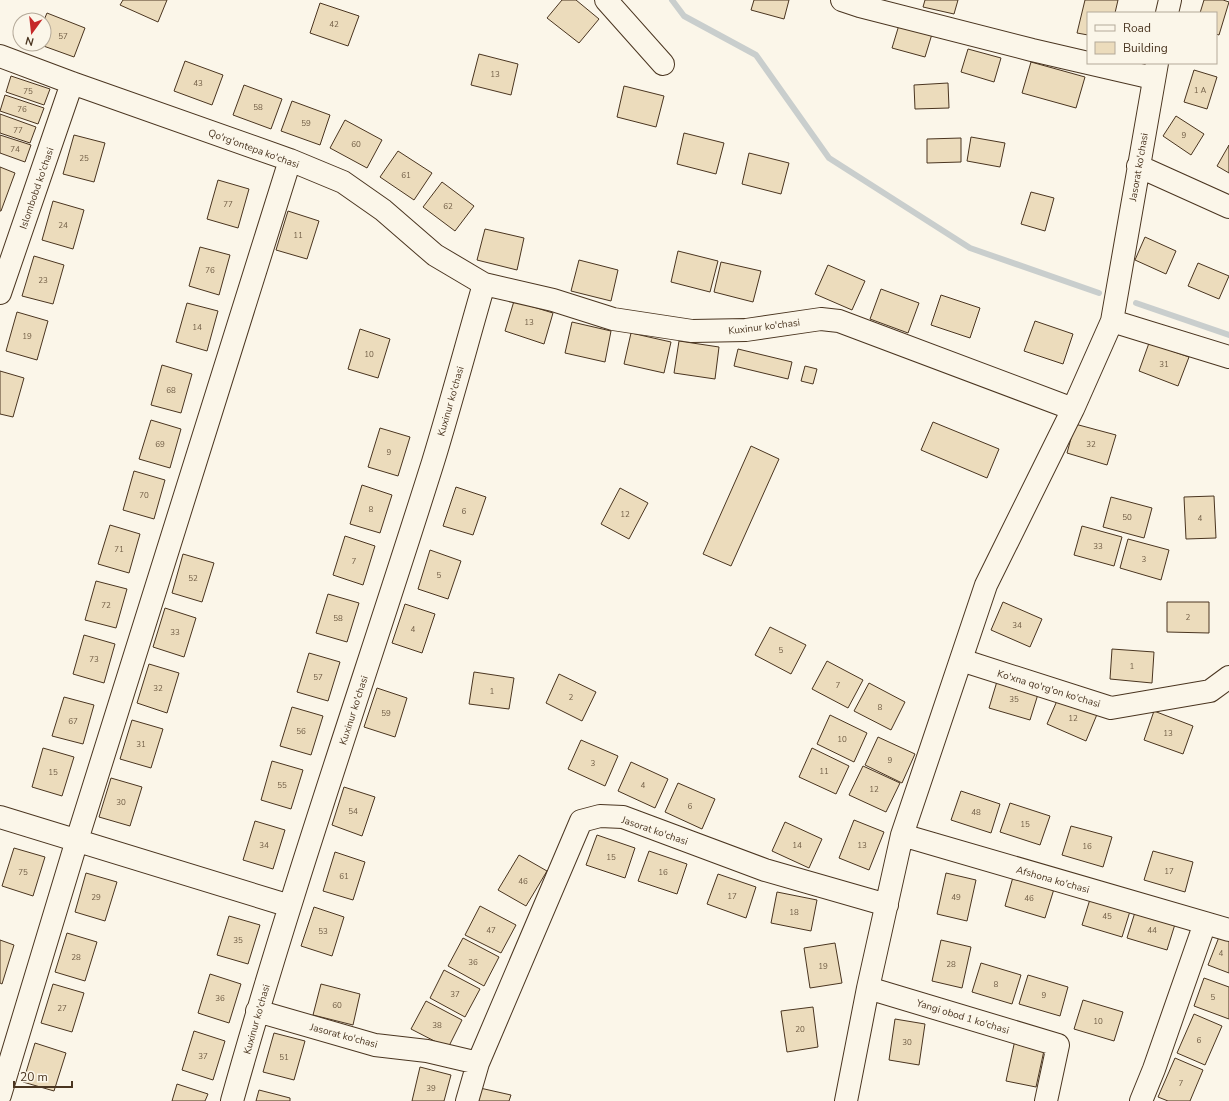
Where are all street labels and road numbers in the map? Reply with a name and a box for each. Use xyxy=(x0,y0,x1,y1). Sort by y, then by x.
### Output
street label: Qo'rg'ontepa ko'chasi xyxy=(206,126,301,172)
street label: Jasorat ko'chasi xyxy=(1126,132,1152,203)
street label: Islombobd ko'chasi xyxy=(16,146,57,231)
street label: Kuxinur ko'chasi xyxy=(727,316,801,338)
street label: Kuxinur ko'chasi xyxy=(434,365,468,438)
street label: Ko'xna qo'rg'on ko'chasi xyxy=(995,667,1102,711)
street label: Kuxinur ko'chasi xyxy=(336,674,372,747)
street label: Jasorat ko'chasi xyxy=(619,813,690,849)
street label: Afshona ko'chasi xyxy=(1015,863,1091,897)
street label: Kuxinur ko'chasi xyxy=(240,983,274,1056)
street label: Yangi obod 1 ko'chasi xyxy=(914,996,1011,1038)
street label: Jasorat ko'chasi xyxy=(308,1020,379,1052)

